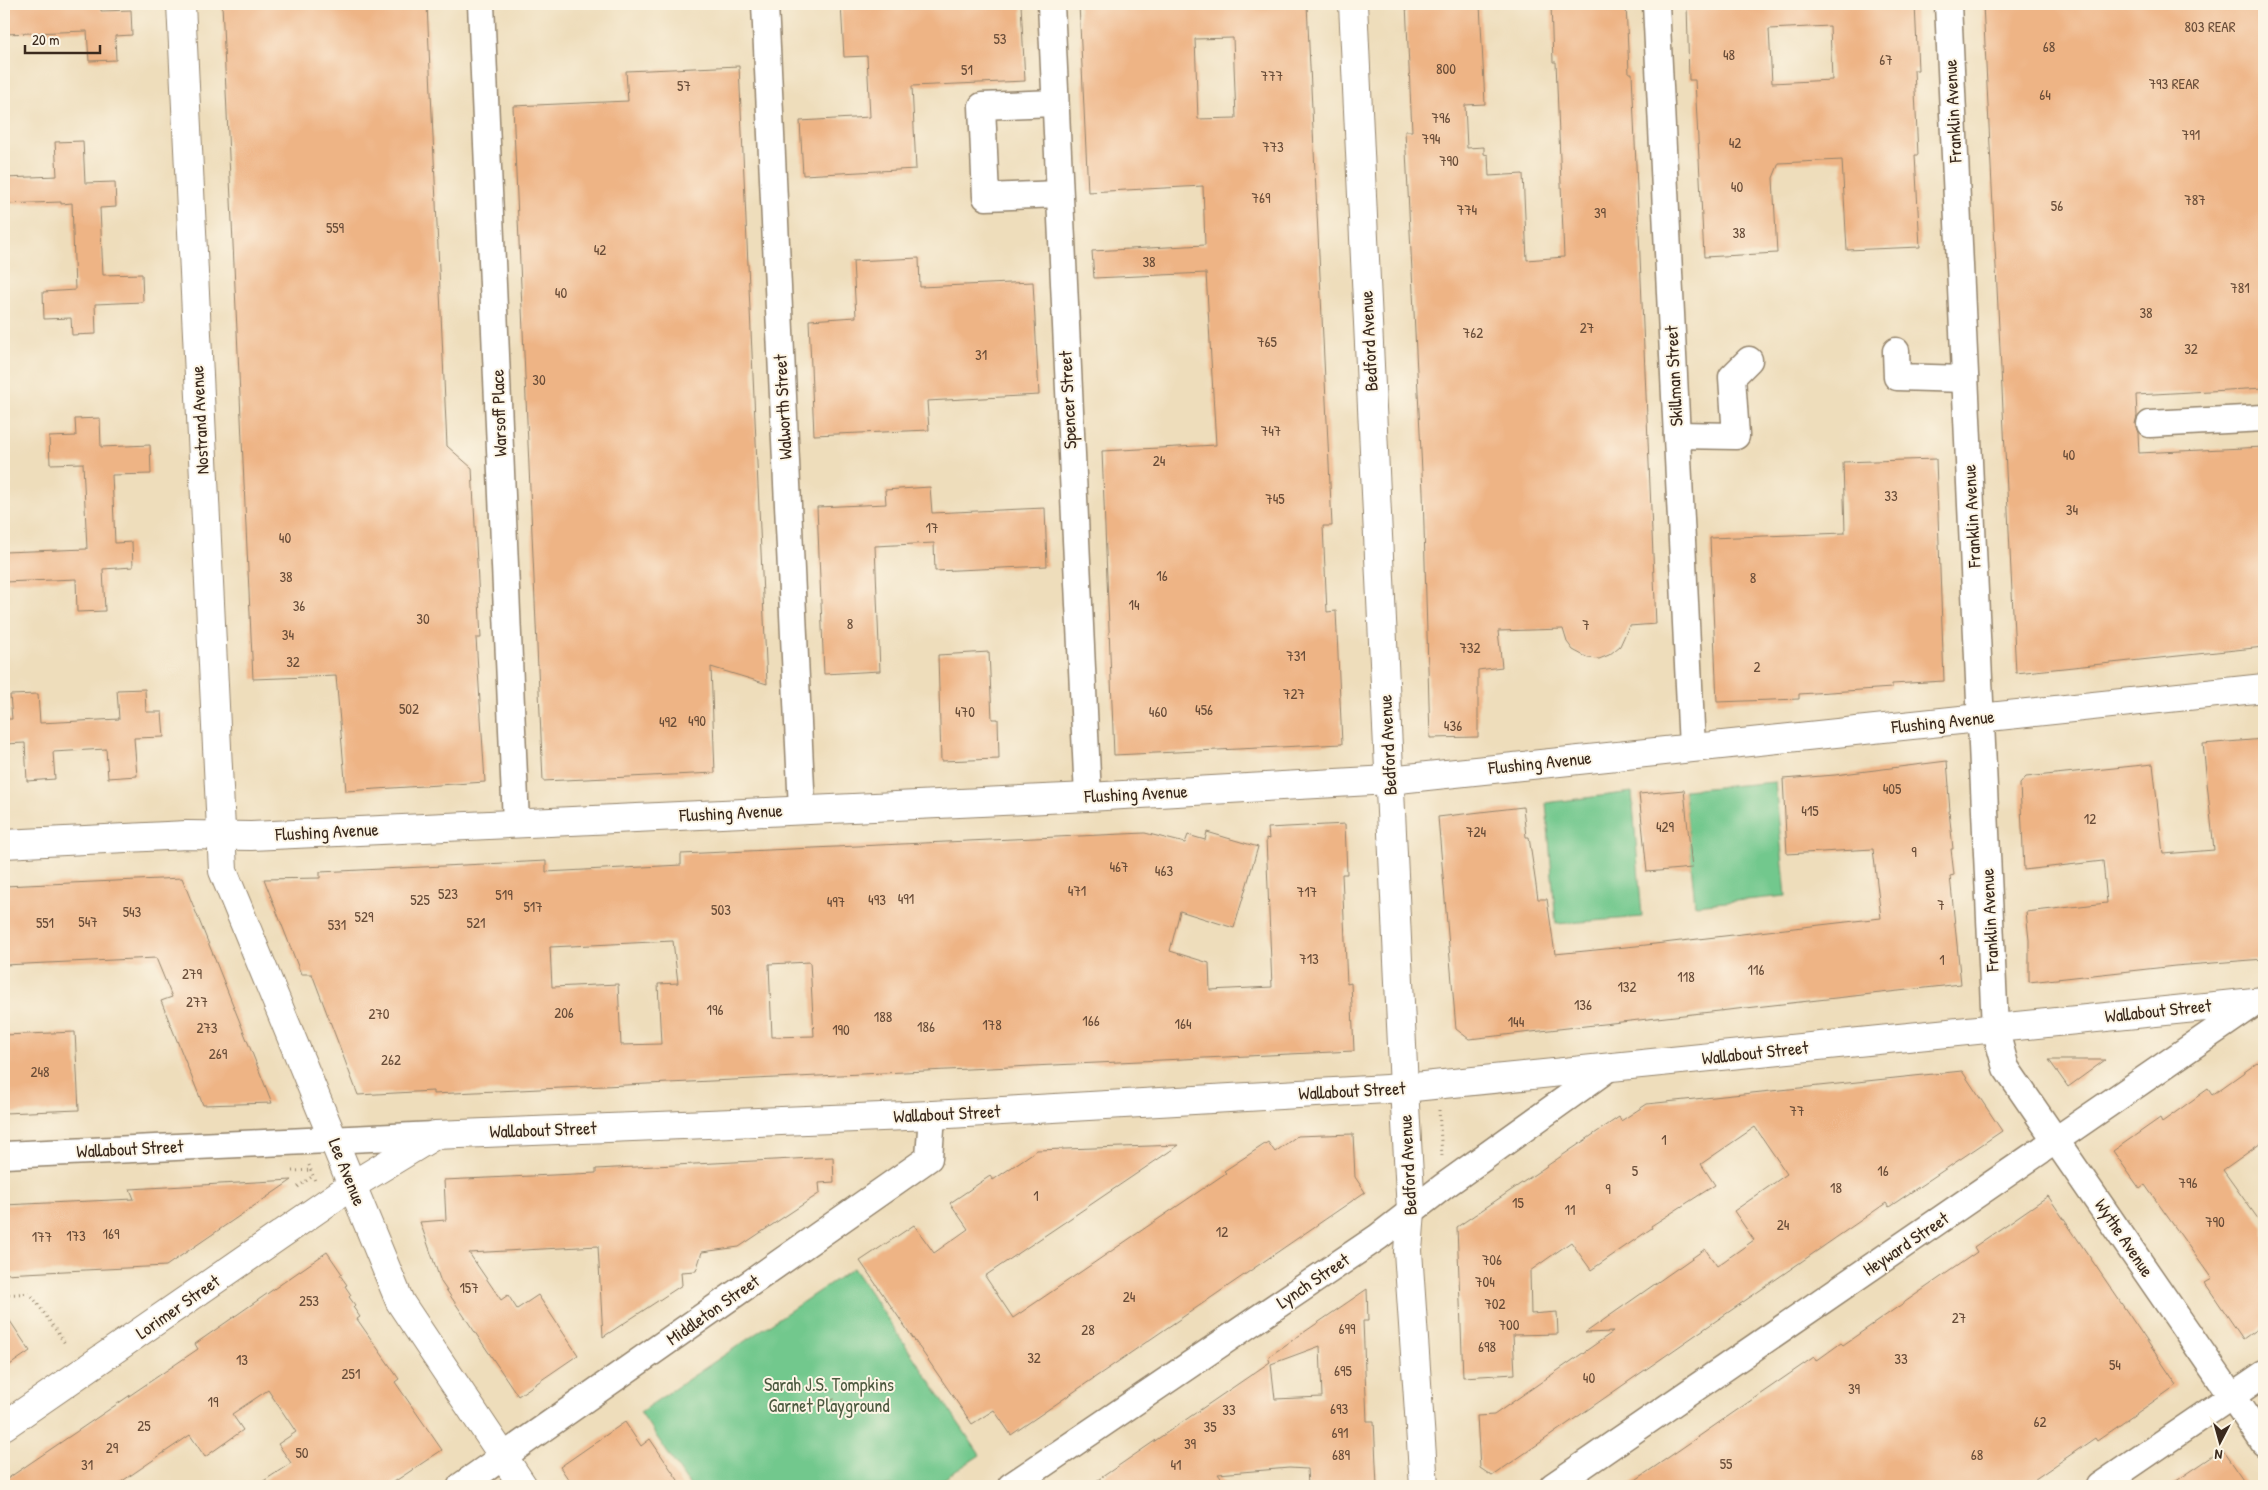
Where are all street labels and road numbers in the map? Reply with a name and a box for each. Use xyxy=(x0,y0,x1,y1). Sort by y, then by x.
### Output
street label: Franklin Avenue xyxy=(1937,59,1968,164)
street label: Bedford Avenue xyxy=(1353,290,1384,392)
street label: Skillman Street xyxy=(1658,324,1689,427)
street label: Spencer Street xyxy=(1052,349,1083,450)
street label: Walworth Street xyxy=(767,353,798,460)
street label: Nostrand Avenue xyxy=(184,365,215,475)
street label: Warsoff Place xyxy=(484,369,513,457)
street label: Franklin Avenue xyxy=(1956,464,1987,569)
street label: Bedford Avenue xyxy=(1372,694,1403,796)
street label: Flushing Avenue xyxy=(1889,704,1996,739)
street label: Flushing Avenue xyxy=(1486,745,1593,780)
street label: Flushing Avenue xyxy=(1083,778,1188,809)
street label: Flushing Avenue xyxy=(678,797,783,828)
street label: Flushing Avenue xyxy=(274,816,379,847)
street label: Franklin Avenue xyxy=(1974,868,2005,973)
street label: Wallabout Street xyxy=(2103,992,2213,1029)
street label: Wallabout Street xyxy=(1700,1034,1810,1071)
street label: Wallabout Street xyxy=(1298,1075,1407,1106)
street label: Wallabout Street xyxy=(893,1098,1002,1129)
street label: Bedford Avenue xyxy=(1392,1114,1423,1216)
street label: Wallabout Street xyxy=(489,1115,598,1144)
street label: Wallabout Street xyxy=(76,1133,185,1164)
street label: Lee Avenue xyxy=(323,1134,372,1209)
street label: Wythe Avenue xyxy=(2089,1194,2160,1282)
street label: Heyward Street xyxy=(1858,1205,1954,1282)
street label: Lynch Street xyxy=(1271,1247,1355,1314)
street label: Lorimer Street xyxy=(131,1268,225,1345)
street label: Middleton Street xyxy=(661,1268,765,1351)

